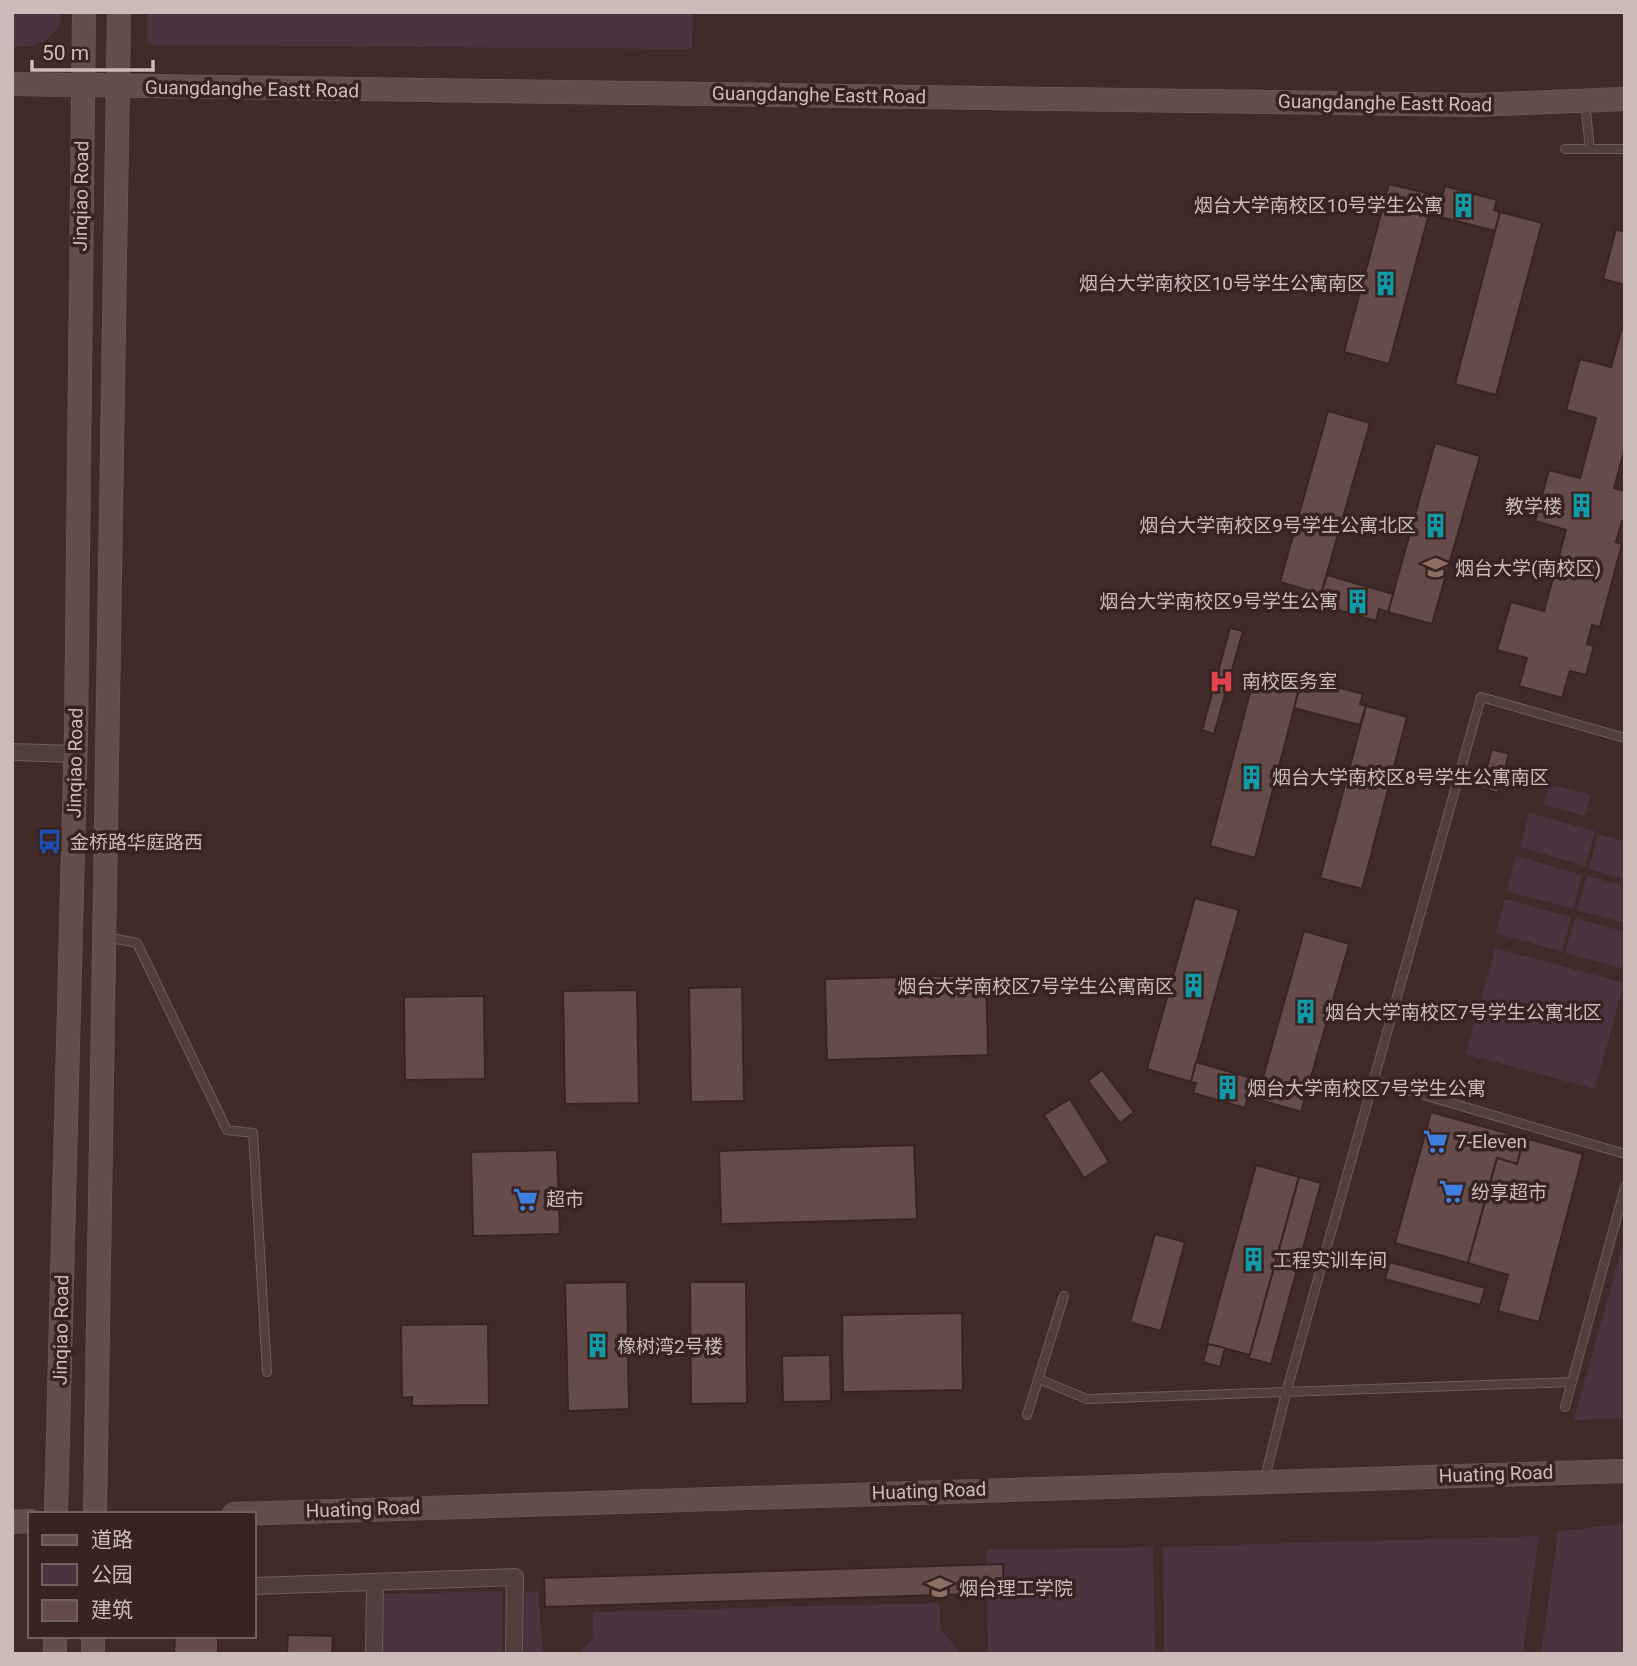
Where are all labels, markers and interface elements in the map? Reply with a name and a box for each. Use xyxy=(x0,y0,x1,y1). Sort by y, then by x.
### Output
scale bar xyxy=(32,28,152,72)
text: 50 m xyxy=(42,41,89,65)
street label: Guangdanghe Eastt Road xyxy=(145,76,359,102)
street label: Guangdanghe Eastt Road xyxy=(712,82,926,108)
street label: Guangdanghe Eastt Road xyxy=(1278,90,1492,116)
street label: Jinqiao Road xyxy=(69,141,93,251)
building icon: 烟台大学南校区10号学生公寓 xyxy=(1449,191,1477,219)
place label: 烟台大学南校区10号学生公寓 xyxy=(1194,194,1443,217)
building icon: 烟台大学南校区10号学生公寓南区 xyxy=(1372,269,1400,297)
place label: 烟台大学南校区10号学生公寓南区 xyxy=(1079,272,1366,295)
building icon: 教学楼 xyxy=(1568,492,1596,520)
place label: 教学楼 xyxy=(1505,495,1562,518)
building icon: 烟台大学南校区9号学生公寓北区 xyxy=(1422,511,1450,539)
place label: 烟台大学南校区9号学生公寓北区 xyxy=(1139,514,1416,537)
school or university icon: 烟台大学(南校区) xyxy=(1421,554,1449,582)
place label: 烟台大学(南校区) xyxy=(1455,557,1601,580)
building icon: 烟台大学南校区9号学生公寓 xyxy=(1344,587,1372,615)
place label: 烟台大学南校区9号学生公寓 xyxy=(1099,590,1338,613)
hospital icon: 南校医务室 xyxy=(1208,667,1236,695)
place label: 南校医务室 xyxy=(1242,670,1337,693)
street label: Jinqiao Road xyxy=(63,708,87,818)
building icon: 烟台大学南校区8号学生公寓南区 xyxy=(1238,763,1266,791)
place label: 烟台大学南校区8号学生公寓南区 xyxy=(1272,766,1549,789)
bus stop icon: 金桥路华庭路西 xyxy=(36,828,64,856)
place label: 金桥路华庭路西 xyxy=(70,831,203,854)
building icon: 烟台大学南校区7号学生公寓南区 xyxy=(1180,972,1208,1000)
place label: 烟台大学南校区7号学生公寓南区 xyxy=(897,975,1174,998)
building icon: 烟台大学南校区7号学生公寓北区 xyxy=(1291,998,1319,1026)
place label: 烟台大学南校区7号学生公寓北区 xyxy=(1325,1001,1602,1024)
building icon: 烟台大学南校区7号学生公寓 xyxy=(1213,1074,1241,1102)
place label: 烟台大学南校区7号学生公寓 xyxy=(1247,1077,1486,1100)
supermarket icon: 7-Eleven xyxy=(1422,1127,1450,1155)
place label: 7-Eleven xyxy=(1456,1130,1527,1153)
supermarket icon: 纷享超市 xyxy=(1437,1178,1465,1206)
place label: 纷享超市 xyxy=(1471,1181,1547,1204)
supermarket icon: 超市 xyxy=(512,1185,540,1213)
place label: 超市 xyxy=(546,1188,584,1211)
building icon: 工程实训车间 xyxy=(1239,1246,1267,1274)
place label: 工程实训车间 xyxy=(1273,1249,1387,1272)
street label: Jinqiao Road xyxy=(49,1275,73,1385)
building icon: 橡树湾2号楼 xyxy=(583,1332,611,1360)
place label: 橡树湾2号楼 xyxy=(617,1335,723,1358)
street label: Huating Road xyxy=(1438,1461,1554,1487)
street label: Huating Road xyxy=(871,1478,987,1504)
street label: Huating Road xyxy=(305,1496,421,1522)
legend xyxy=(28,1512,256,1638)
text: 道路 xyxy=(91,1528,133,1552)
text: 公园 xyxy=(91,1563,133,1587)
school or university icon: 烟台理工学院 xyxy=(925,1574,953,1602)
place label: 烟台理工学院 xyxy=(959,1577,1073,1600)
text: 建筑 xyxy=(91,1598,133,1622)

